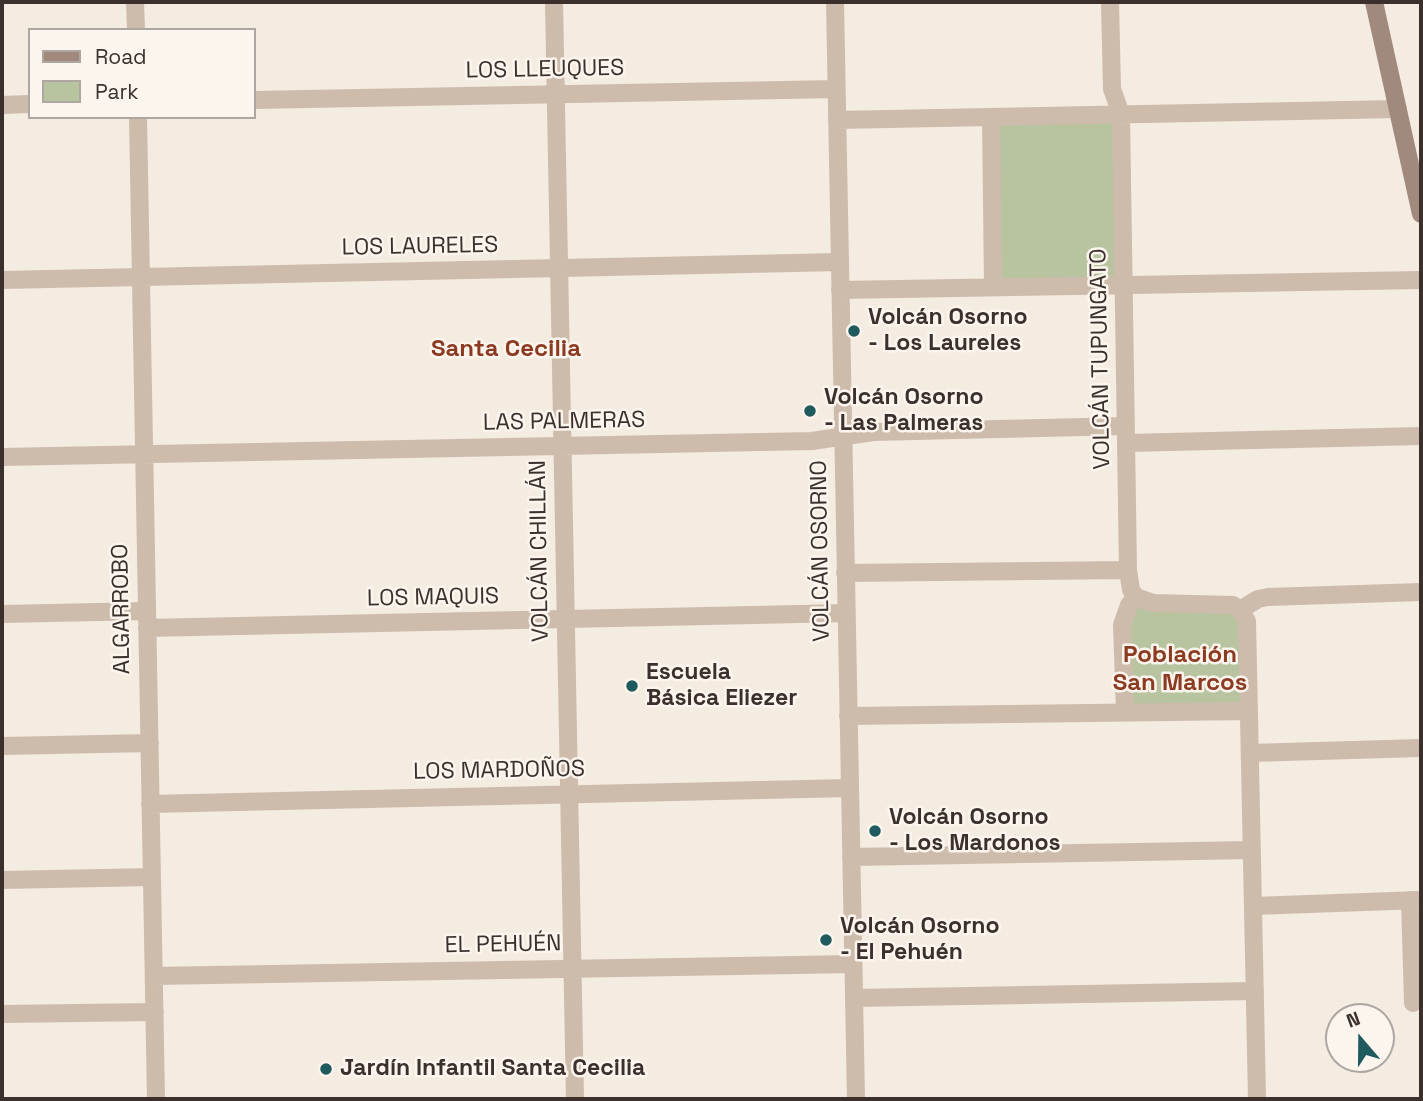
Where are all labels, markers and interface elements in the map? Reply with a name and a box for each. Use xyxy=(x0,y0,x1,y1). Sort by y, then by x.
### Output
legend xyxy=(28,28,256,119)
text: Road xyxy=(95,43,147,70)
street label: LOS LLEUQUES xyxy=(465,55,625,85)
text: Park xyxy=(95,78,139,105)
street label: LOS LAURELES xyxy=(341,232,499,262)
street label: VOLCÁN TUPUNGATO xyxy=(1085,248,1117,470)
place label: Volcán Osorno - Los Laureles xyxy=(868,304,1028,358)
marker: Volcán Osorno - Los Laureles xyxy=(846,323,862,339)
district label: Santa Cecilia xyxy=(431,335,581,363)
place label: Volcán Osorno - Las Palmeras xyxy=(824,384,984,438)
marker: Volcán Osorno - Las Palmeras xyxy=(802,403,818,419)
street label: LAS PALMERAS xyxy=(483,407,645,437)
street label: VOLCÁN CHILLÁN xyxy=(525,460,555,642)
street label: VOLCÁN OSORNO xyxy=(806,460,836,642)
street label: ALGARROBO xyxy=(107,543,137,675)
street label: LOS MAQUIS xyxy=(367,583,499,613)
district label: Población San Marcos xyxy=(1113,641,1247,697)
place label: Escuela Básica Eliezer xyxy=(646,659,797,713)
marker: Escuela Básica Eliezer xyxy=(624,678,640,694)
street label: LOS MARDOÑOS xyxy=(413,756,585,786)
place label: Volcán Osorno - Los Mardonos xyxy=(889,804,1061,858)
marker: Volcán Osorno - Los Mardonos xyxy=(867,823,883,839)
place label: Volcán Osorno - El Pehuén xyxy=(840,913,1000,967)
street label: EL PEHUÉN xyxy=(444,930,562,960)
marker: Volcán Osorno - El Pehuén xyxy=(818,932,834,948)
north arrow xyxy=(1325,1003,1395,1073)
text: N xyxy=(1343,1006,1364,1034)
place label: Jardín Infantil Santa Cecilia xyxy=(340,1055,645,1083)
marker: Jardín Infantil Santa Cecilia xyxy=(318,1061,334,1077)

